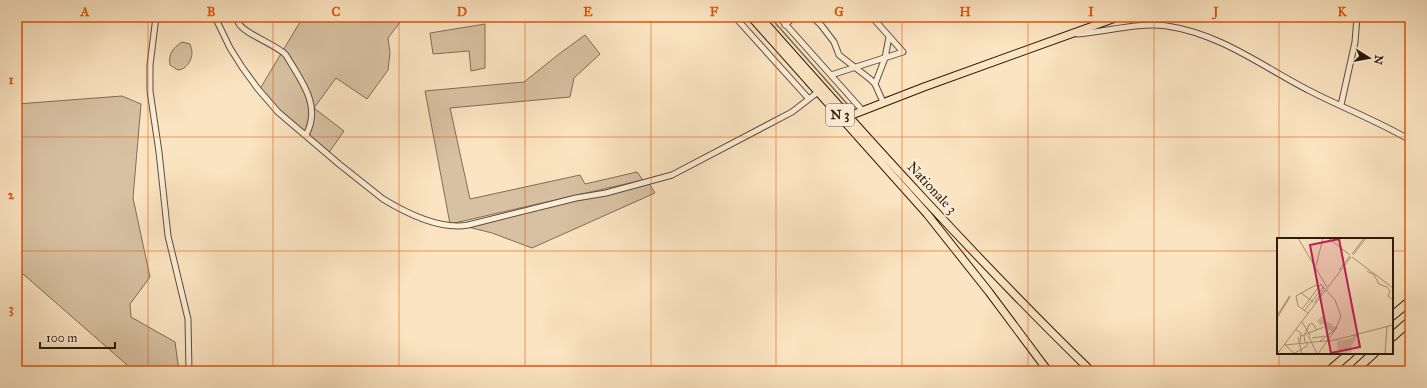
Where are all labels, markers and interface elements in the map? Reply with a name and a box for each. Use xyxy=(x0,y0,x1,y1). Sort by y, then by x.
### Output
text: A xyxy=(80,4,90,20)
text: B xyxy=(207,4,216,20)
text: C xyxy=(332,4,341,20)
text: D xyxy=(457,4,467,20)
text: E xyxy=(583,4,593,20)
text: F xyxy=(710,4,719,20)
text: G xyxy=(834,4,844,20)
text: H xyxy=(959,4,971,20)
text: I xyxy=(1088,4,1094,20)
text: J xyxy=(1211,4,1219,20)
text: K xyxy=(1337,4,1347,20)
north arrow xyxy=(1349,38,1389,78)
text: N xyxy=(1371,54,1386,66)
text: 1 xyxy=(8,72,14,88)
road number: N 3 xyxy=(826,104,854,126)
street label: Nationale 3 xyxy=(904,158,960,218)
text: 2 xyxy=(8,187,15,203)
inset map xyxy=(1277,238,1393,354)
text: 3 xyxy=(8,301,14,317)
scale bar xyxy=(40,324,115,350)
text: 100 m xyxy=(46,331,77,345)

